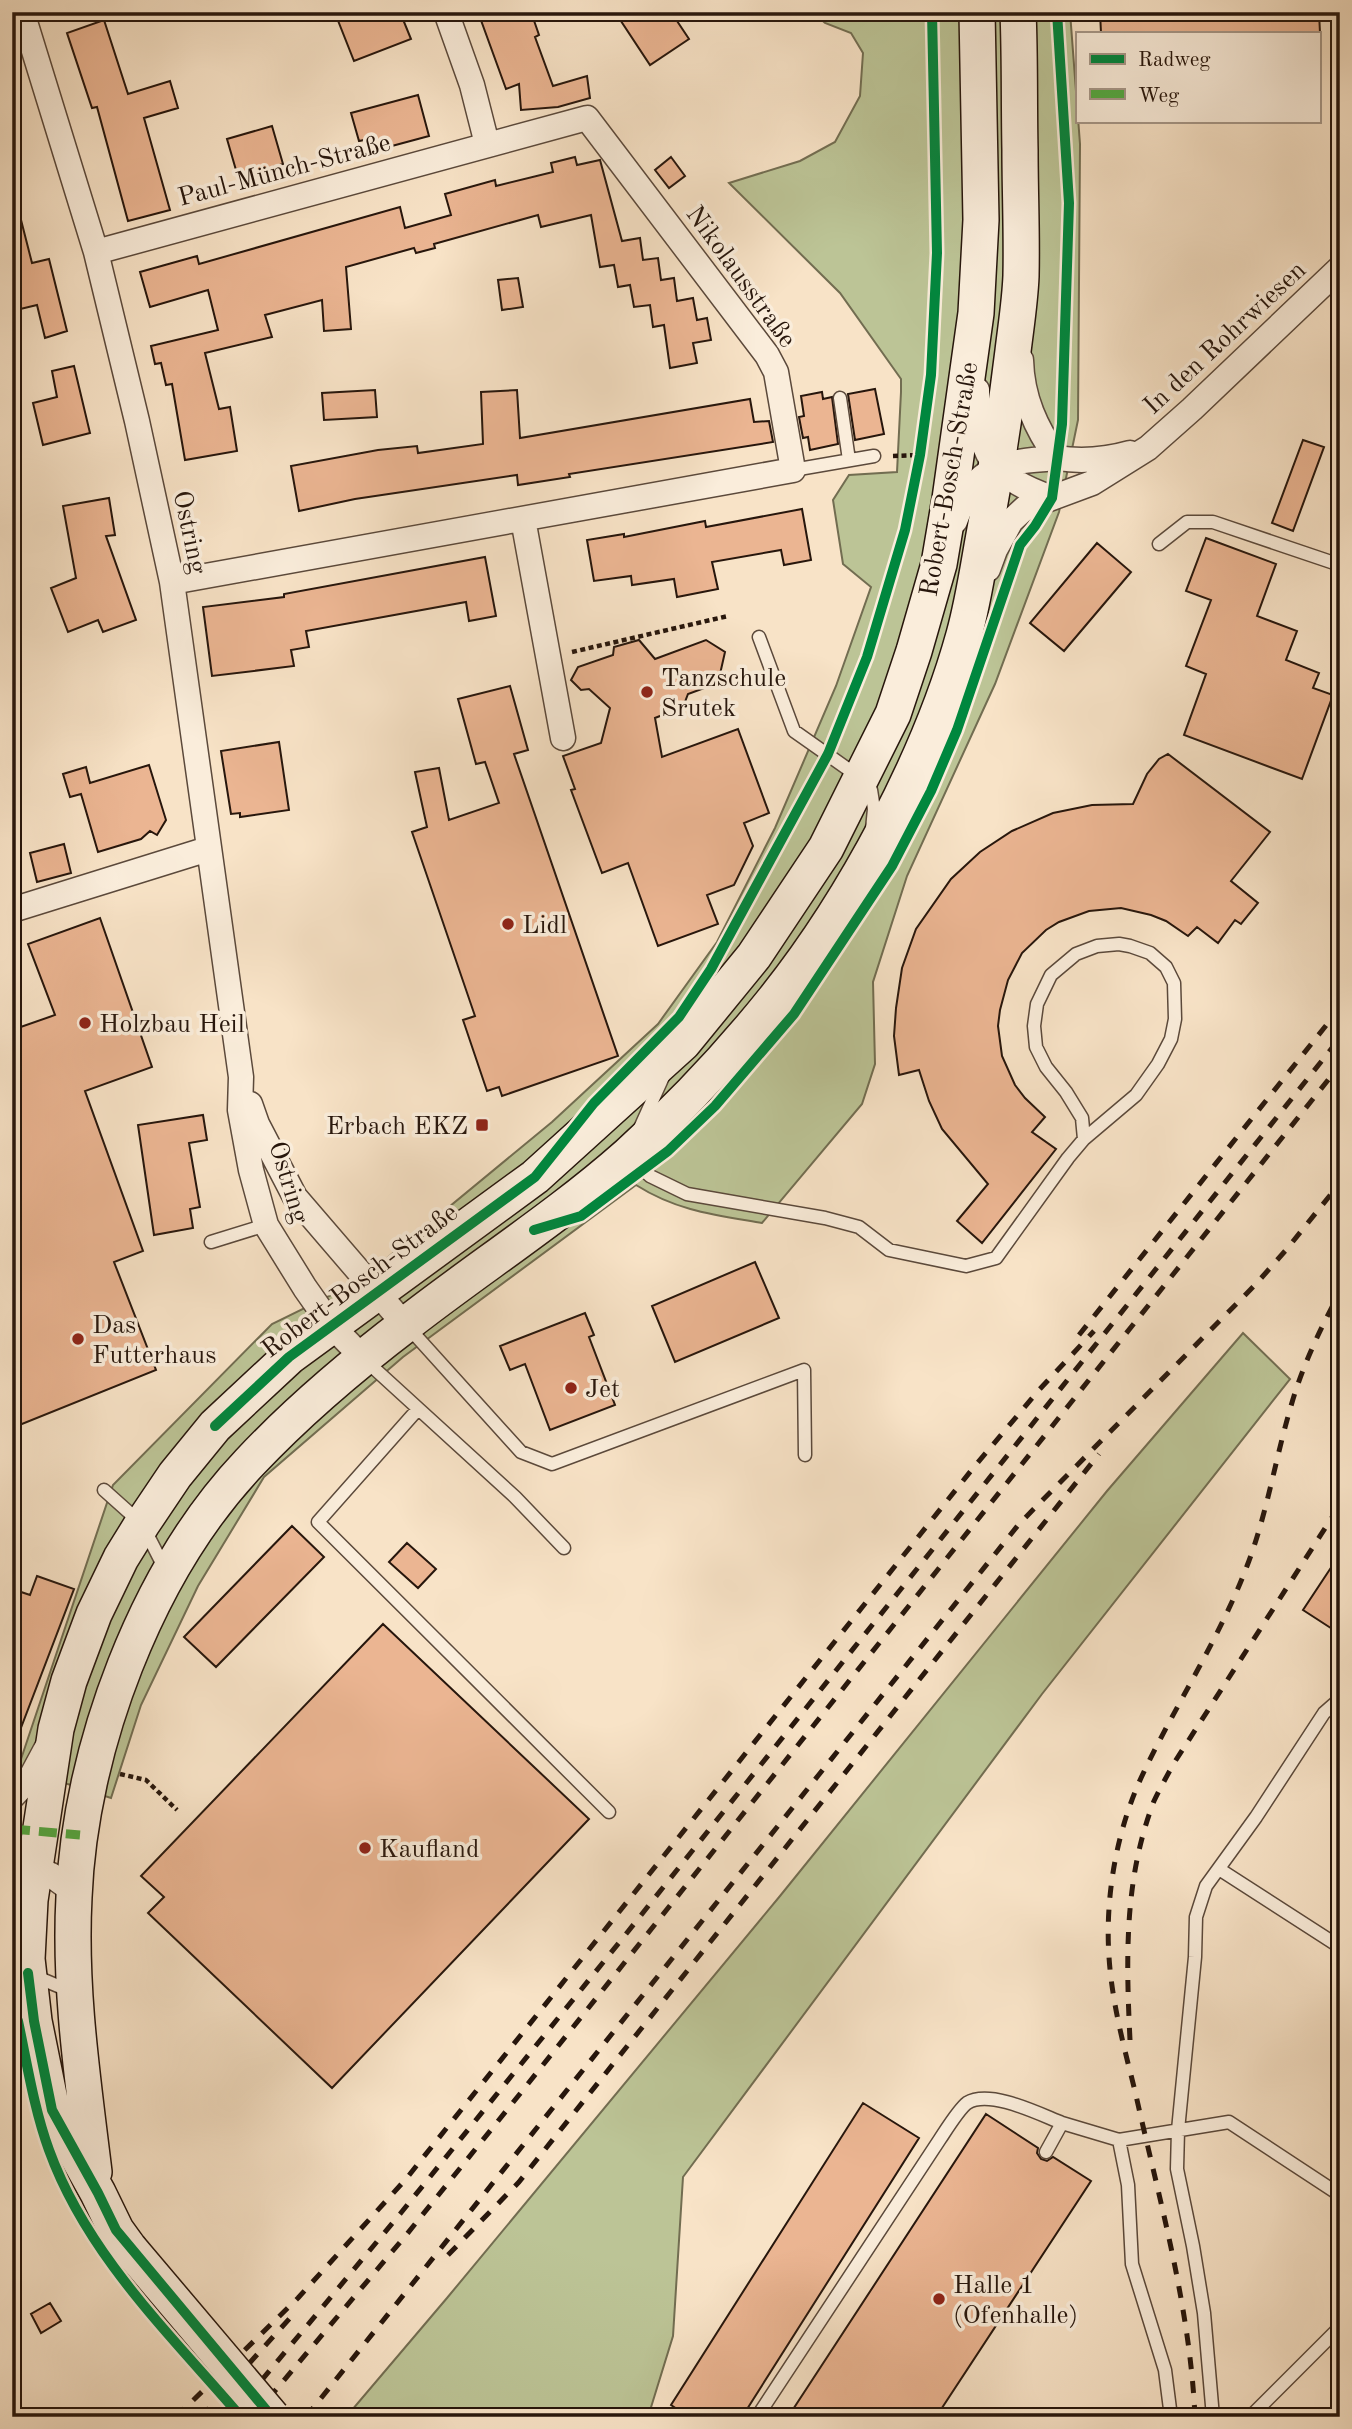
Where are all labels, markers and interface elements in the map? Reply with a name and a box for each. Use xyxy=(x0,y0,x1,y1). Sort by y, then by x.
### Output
legend xyxy=(1076,32,1320,122)
text: Radweg xyxy=(1138,50,1211,71)
text: Weg xyxy=(1138,86,1180,107)
street label: Paul-Münch-Straße xyxy=(175,130,394,212)
street label: Nikolausstraße xyxy=(680,202,800,353)
street label: In den Rohrwiesen xyxy=(1139,257,1311,420)
street label: Robert-Bosch-Straße xyxy=(917,360,983,599)
street label: Ostring xyxy=(168,488,211,576)
place label: Tanzschule Srutek xyxy=(661,666,786,722)
marker: Tanzschule Srutek xyxy=(639,684,655,700)
place label: Lidl xyxy=(522,913,567,939)
marker: Lidl xyxy=(500,916,516,932)
place label: Holzbau Heil xyxy=(99,1012,245,1038)
marker: Holzbau Heil xyxy=(77,1015,93,1031)
place label: Erbach EKZ xyxy=(326,1114,468,1140)
marker: Erbach EKZ xyxy=(474,1117,490,1133)
street label: Ostring xyxy=(263,1138,313,1227)
street label: Robert-Bosch-Straße xyxy=(257,1200,463,1364)
place label: Das Futterhaus xyxy=(92,1313,216,1369)
marker: Das Futterhaus xyxy=(70,1331,86,1347)
place label: Jet xyxy=(585,1377,620,1403)
marker: Jet xyxy=(563,1380,579,1396)
place label: Kaufland xyxy=(379,1837,480,1863)
marker: Kaufland xyxy=(357,1840,373,1856)
place label: Halle 1 (Ofenhalle) xyxy=(953,2273,1078,2329)
marker: Halle 1 (Ofenhalle) xyxy=(931,2291,947,2307)

